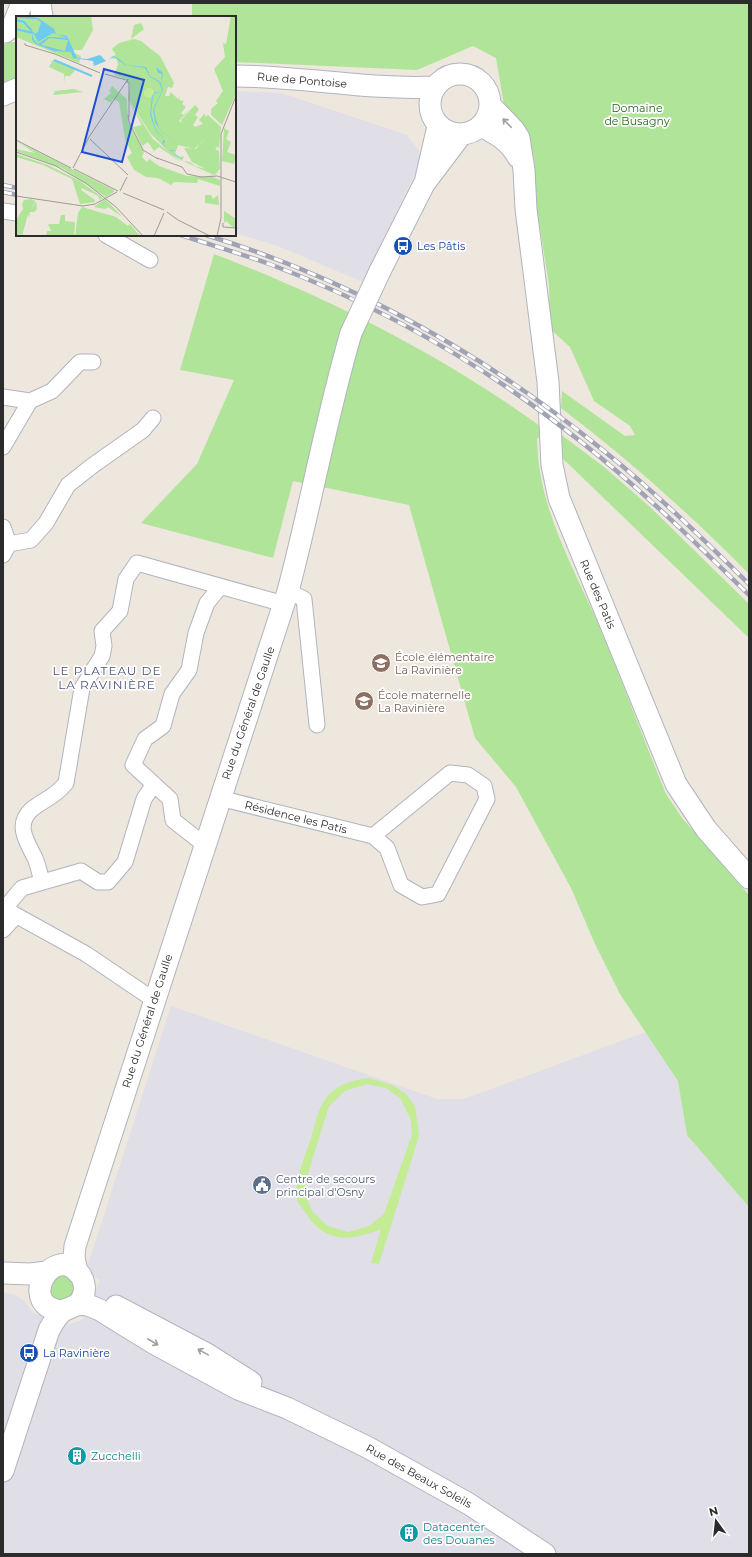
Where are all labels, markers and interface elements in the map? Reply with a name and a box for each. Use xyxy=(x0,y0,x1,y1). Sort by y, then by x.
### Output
inset map xyxy=(16,16,236,236)
street label: Rue de Pontoise xyxy=(257,69,348,91)
park label: Domaine de Busagny xyxy=(604,101,670,128)
one-way arrow xyxy=(502,118,512,128)
bus stop icon: Les Pâtis xyxy=(392,235,414,257)
place label: Les Pâtis xyxy=(417,239,466,253)
street label: Rue des Patis xyxy=(577,557,619,631)
street label: Rue du Général de Gaulle xyxy=(219,644,278,781)
place label: École élémentaire La Ravinière xyxy=(395,650,495,677)
school or university icon: École élémentaire La Ravinière xyxy=(370,652,392,674)
district label: LE PLATEAU DE LA RAVINIÈRE xyxy=(53,663,161,692)
place label: École maternelle La Ravinière xyxy=(378,688,471,715)
school or university icon: École maternelle La Ravinière xyxy=(353,690,375,712)
street label: Résidence les Patis xyxy=(243,798,349,837)
street label: Rue du Général de Gaulle xyxy=(119,952,175,1090)
place label: Centre de secours principal d'Osny xyxy=(276,1172,376,1199)
public building icon: Centre de secours principal d'Osny xyxy=(251,1174,273,1196)
one-way arrow xyxy=(147,1339,159,1347)
bus stop icon: La Ravinière xyxy=(18,1342,40,1364)
place label: La Ravinière xyxy=(43,1346,110,1360)
one-way arrow xyxy=(197,1348,209,1355)
street label: Rue des Beaux Soleils xyxy=(363,1441,475,1511)
building icon: Zucchelli xyxy=(66,1445,88,1467)
place label: Zucchelli xyxy=(91,1449,141,1463)
north arrow xyxy=(696,1501,736,1541)
text: N xyxy=(707,1503,720,1519)
place label: Datacenter des Douanes xyxy=(423,1520,495,1547)
building icon: Datacenter des Douanes xyxy=(398,1522,420,1544)

